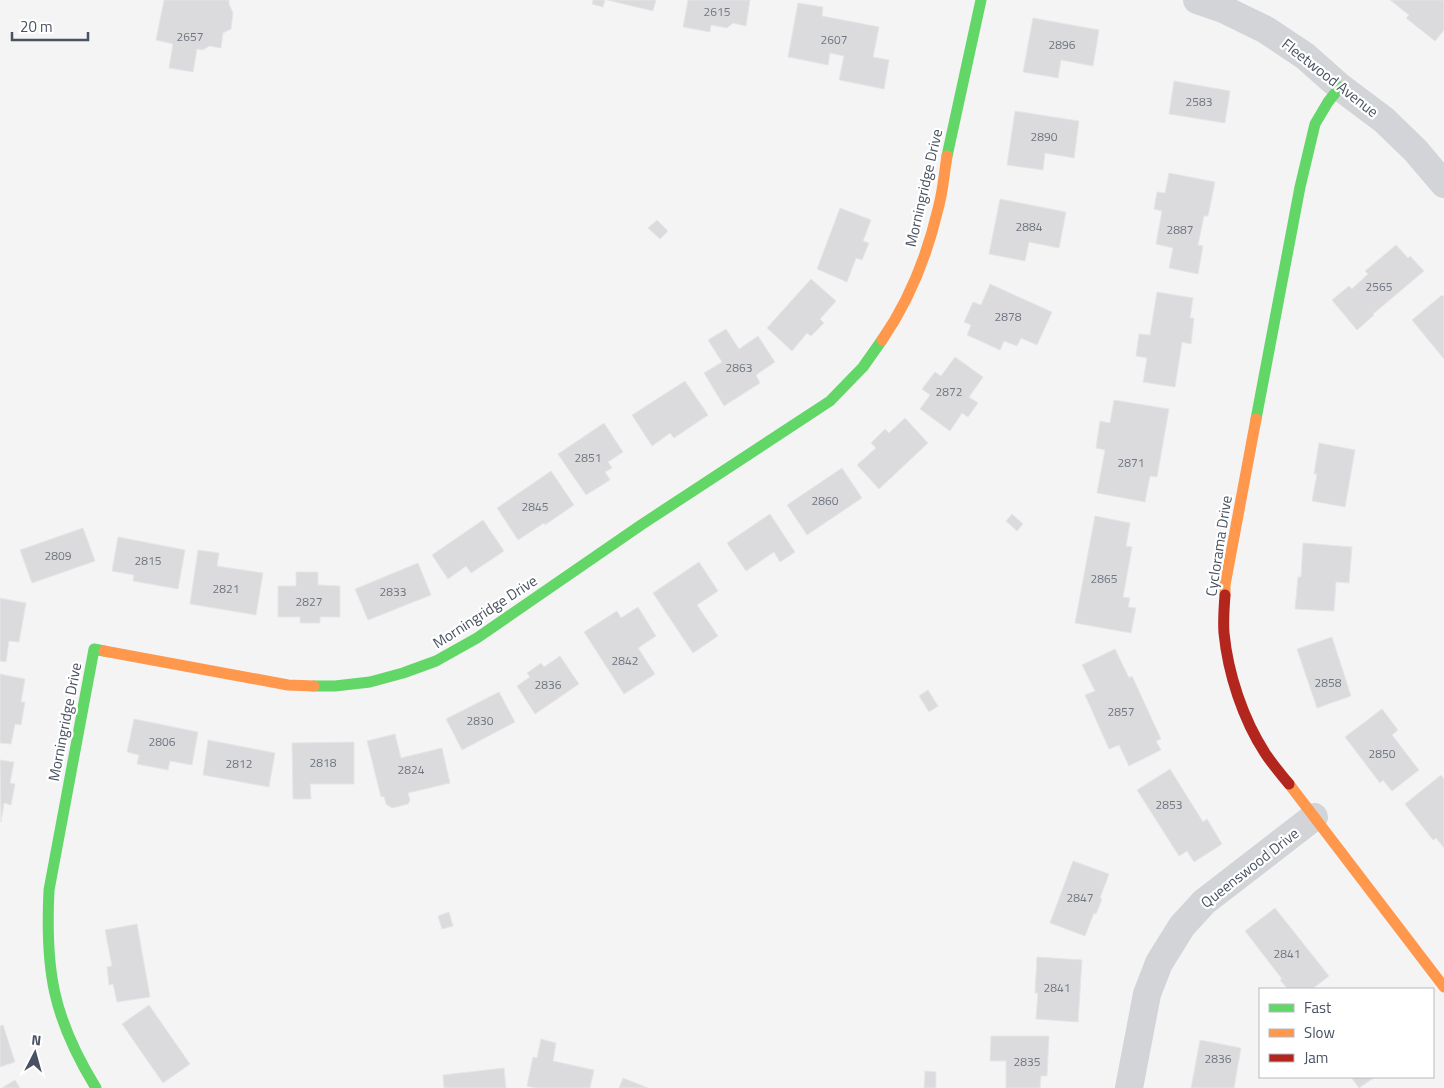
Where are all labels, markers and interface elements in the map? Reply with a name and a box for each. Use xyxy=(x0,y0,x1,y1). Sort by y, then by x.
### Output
house number: 2615 xyxy=(704,2,731,21)
scale bar xyxy=(12,10,89,42)
text: 20 m xyxy=(20,15,53,38)
house number: 2657 xyxy=(177,27,203,46)
house number: 2607 xyxy=(821,30,847,49)
street label: Fleetwood Avenue xyxy=(1277,33,1384,123)
house number: 2896 xyxy=(1049,35,1076,54)
house number: 2583 xyxy=(1186,92,1212,111)
street label: Morningridge Drive xyxy=(899,127,948,249)
house number: 2890 xyxy=(1031,127,1058,146)
house number: 2884 xyxy=(1016,217,1043,236)
house number: 2887 xyxy=(1167,220,1193,239)
house number: 2565 xyxy=(1366,277,1393,296)
house number: 2878 xyxy=(995,307,1022,326)
house number: 2863 xyxy=(726,358,752,377)
house number: 2872 xyxy=(936,382,962,401)
house number: 2851 xyxy=(575,448,601,467)
house number: 2871 xyxy=(1118,453,1144,472)
house number: 2860 xyxy=(812,491,839,510)
street label: Cyclorama Drive xyxy=(1199,494,1238,598)
house number: 2845 xyxy=(522,497,549,516)
house number: 2809 xyxy=(45,546,72,565)
house number: 2815 xyxy=(135,551,162,570)
street label: Morningridge Drive xyxy=(428,569,542,654)
house number: 2865 xyxy=(1091,569,1118,588)
house number: 2821 xyxy=(213,579,239,598)
house number: 2833 xyxy=(380,582,406,601)
house number: 2827 xyxy=(296,592,322,611)
house number: 2842 xyxy=(612,651,638,670)
street label: Morningridge Drive xyxy=(42,661,87,783)
house number: 2858 xyxy=(1315,673,1342,692)
house number: 2836 xyxy=(535,675,562,694)
house number: 2857 xyxy=(1108,702,1134,721)
house number: 2830 xyxy=(467,711,494,730)
house number: 2806 xyxy=(149,732,176,751)
house number: 2850 xyxy=(1369,744,1396,763)
house number: 2818 xyxy=(310,753,337,772)
house number: 2812 xyxy=(226,754,252,773)
house number: 2824 xyxy=(398,760,425,779)
house number: 2853 xyxy=(1156,795,1182,814)
street label: Queenswood Drive xyxy=(1196,822,1304,913)
house number: 2847 xyxy=(1067,888,1093,907)
house number: 2841 xyxy=(1274,944,1300,963)
house number: 2841 xyxy=(1044,978,1070,997)
legend xyxy=(1259,988,1434,1078)
text: Fast xyxy=(1304,996,1332,1019)
text: Slow xyxy=(1304,1021,1335,1044)
north arrow xyxy=(10,1028,60,1078)
text: N xyxy=(30,1029,42,1051)
text: Jam xyxy=(1304,1046,1328,1069)
house number: 2836 xyxy=(1205,1049,1232,1068)
house number: 2835 xyxy=(1014,1052,1041,1071)

